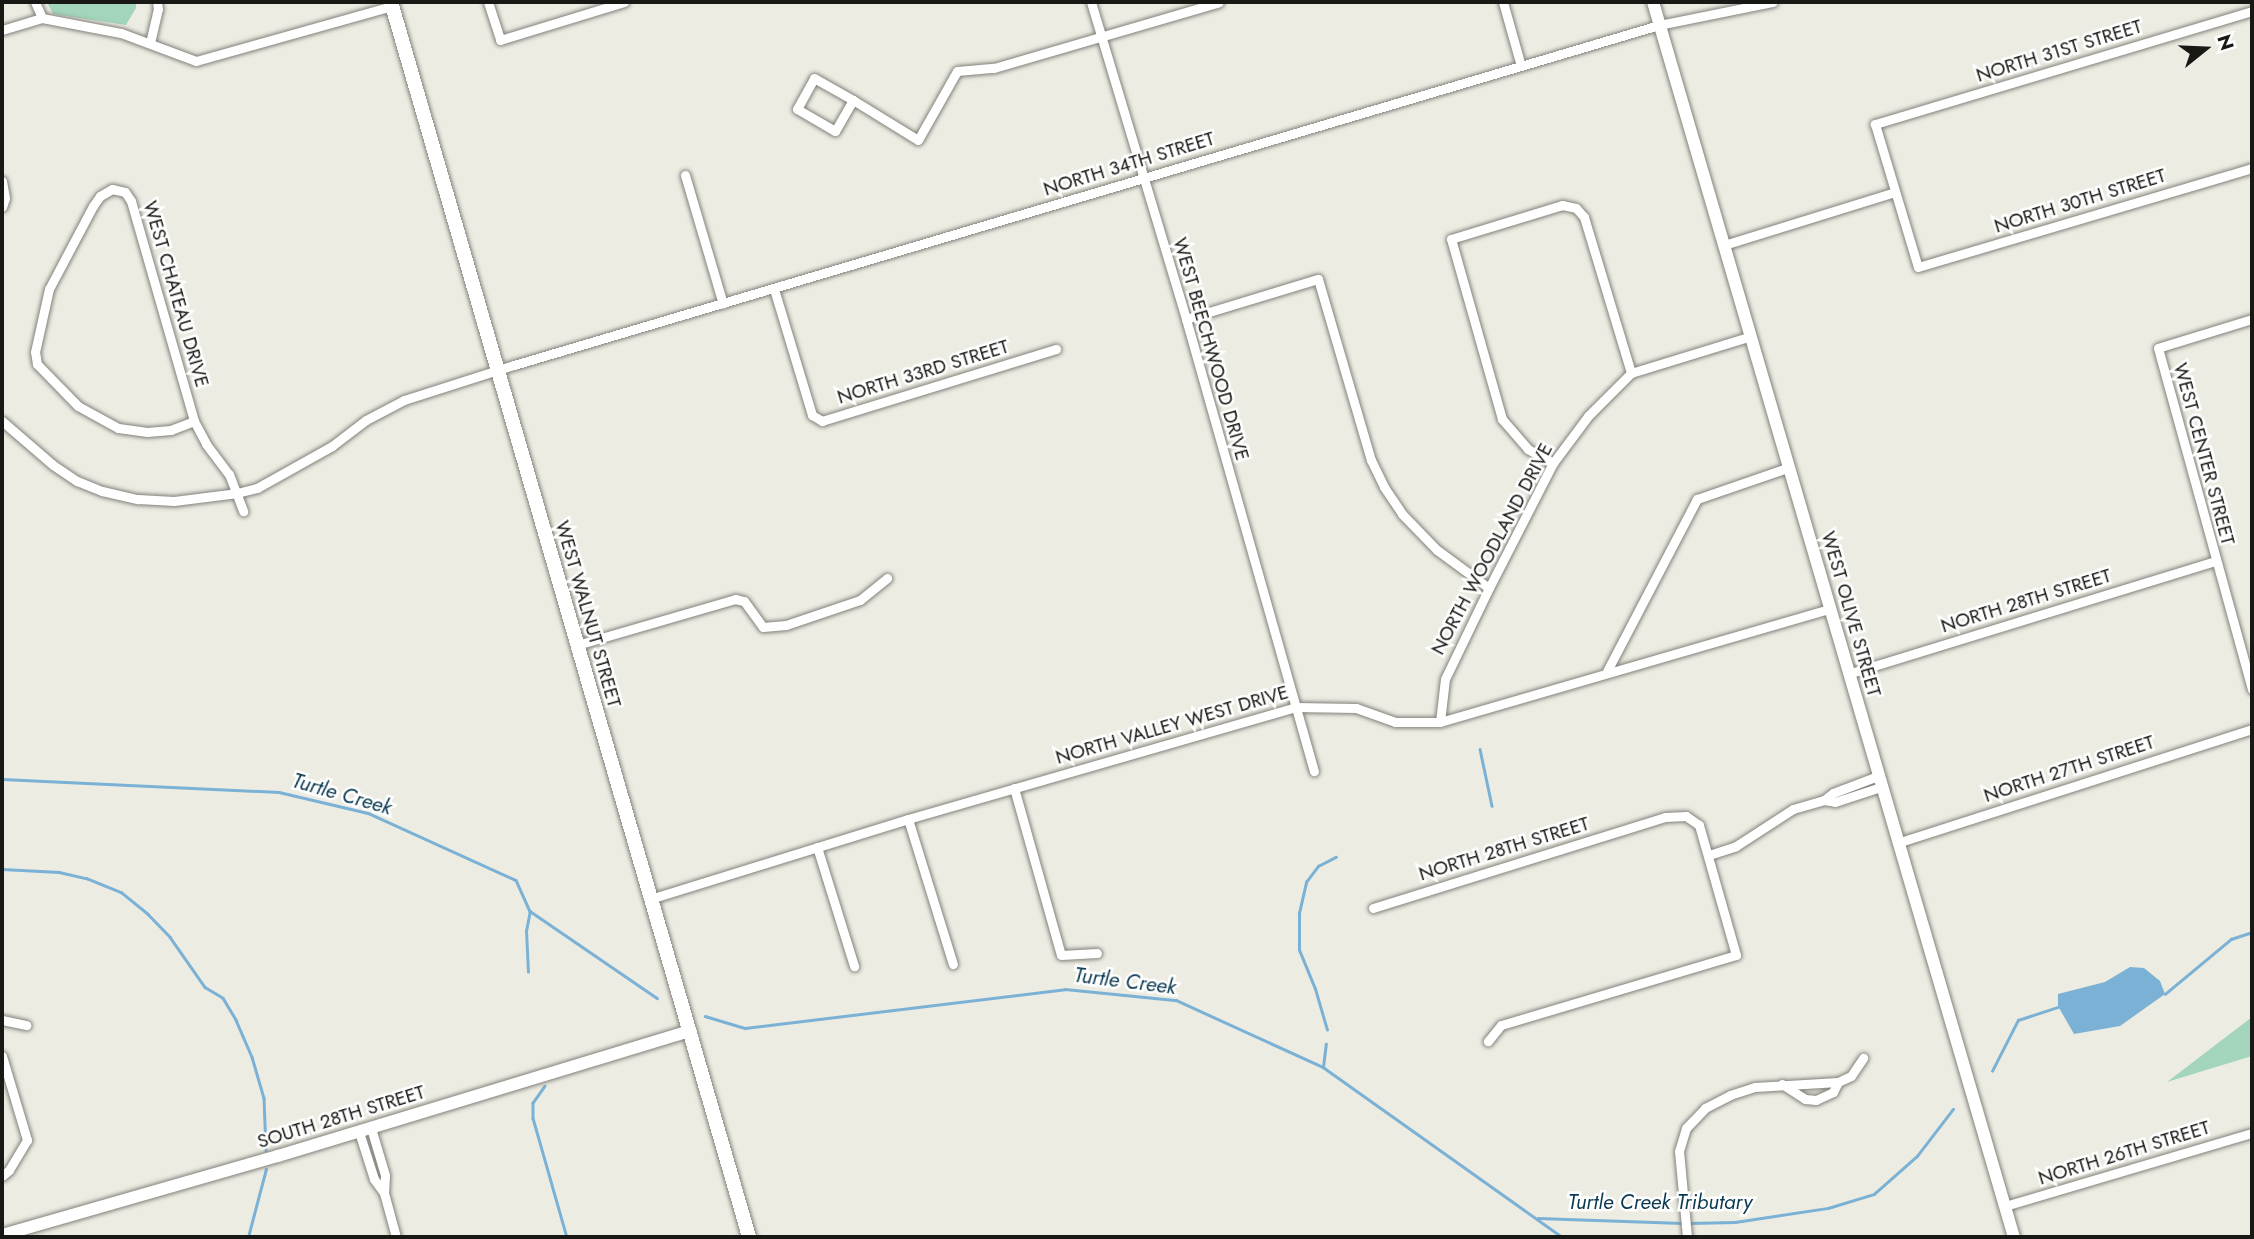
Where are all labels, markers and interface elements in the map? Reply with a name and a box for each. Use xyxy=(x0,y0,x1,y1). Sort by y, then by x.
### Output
north arrow xyxy=(2170,14,2240,84)
street label: NORTH 31ST STREET xyxy=(1973,15,2145,87)
text: N xyxy=(2210,31,2241,54)
street label: NORTH 34TH STREET xyxy=(1041,127,1217,201)
street label: NORTH 30TH STREET xyxy=(1992,164,2168,238)
street label: WEST CHATEAU DRIVE xyxy=(138,198,214,390)
street label: WEST BEECHWOOD DRIVE xyxy=(1168,235,1254,463)
street label: NORTH 33RD STREET xyxy=(834,335,1012,409)
street label: WEST CENTER STREET xyxy=(2169,360,2239,548)
street label: NORTH WOODLAND DRIVE xyxy=(1426,439,1558,659)
street label: WEST WALNUT STREET xyxy=(550,518,626,710)
street label: WEST OLIVE STREET xyxy=(1817,529,1885,699)
street label: NORTH 28TH STREET xyxy=(1938,564,2114,638)
street label: NORTH VALLEY WEST DRIVE xyxy=(1053,681,1291,769)
street label: NORTH 27TH STREET xyxy=(1981,731,2157,807)
water label: Turtle Creek xyxy=(289,768,395,820)
street label: NORTH 28TH STREET xyxy=(1416,812,1592,886)
water label: Turtle Creek xyxy=(1073,962,1177,1000)
street label: SOUTH 28TH STREET xyxy=(255,1081,427,1153)
street label: NORTH 26TH STREET xyxy=(2036,1116,2212,1190)
water label: Turtle Creek Tributary xyxy=(1568,1189,1752,1215)

